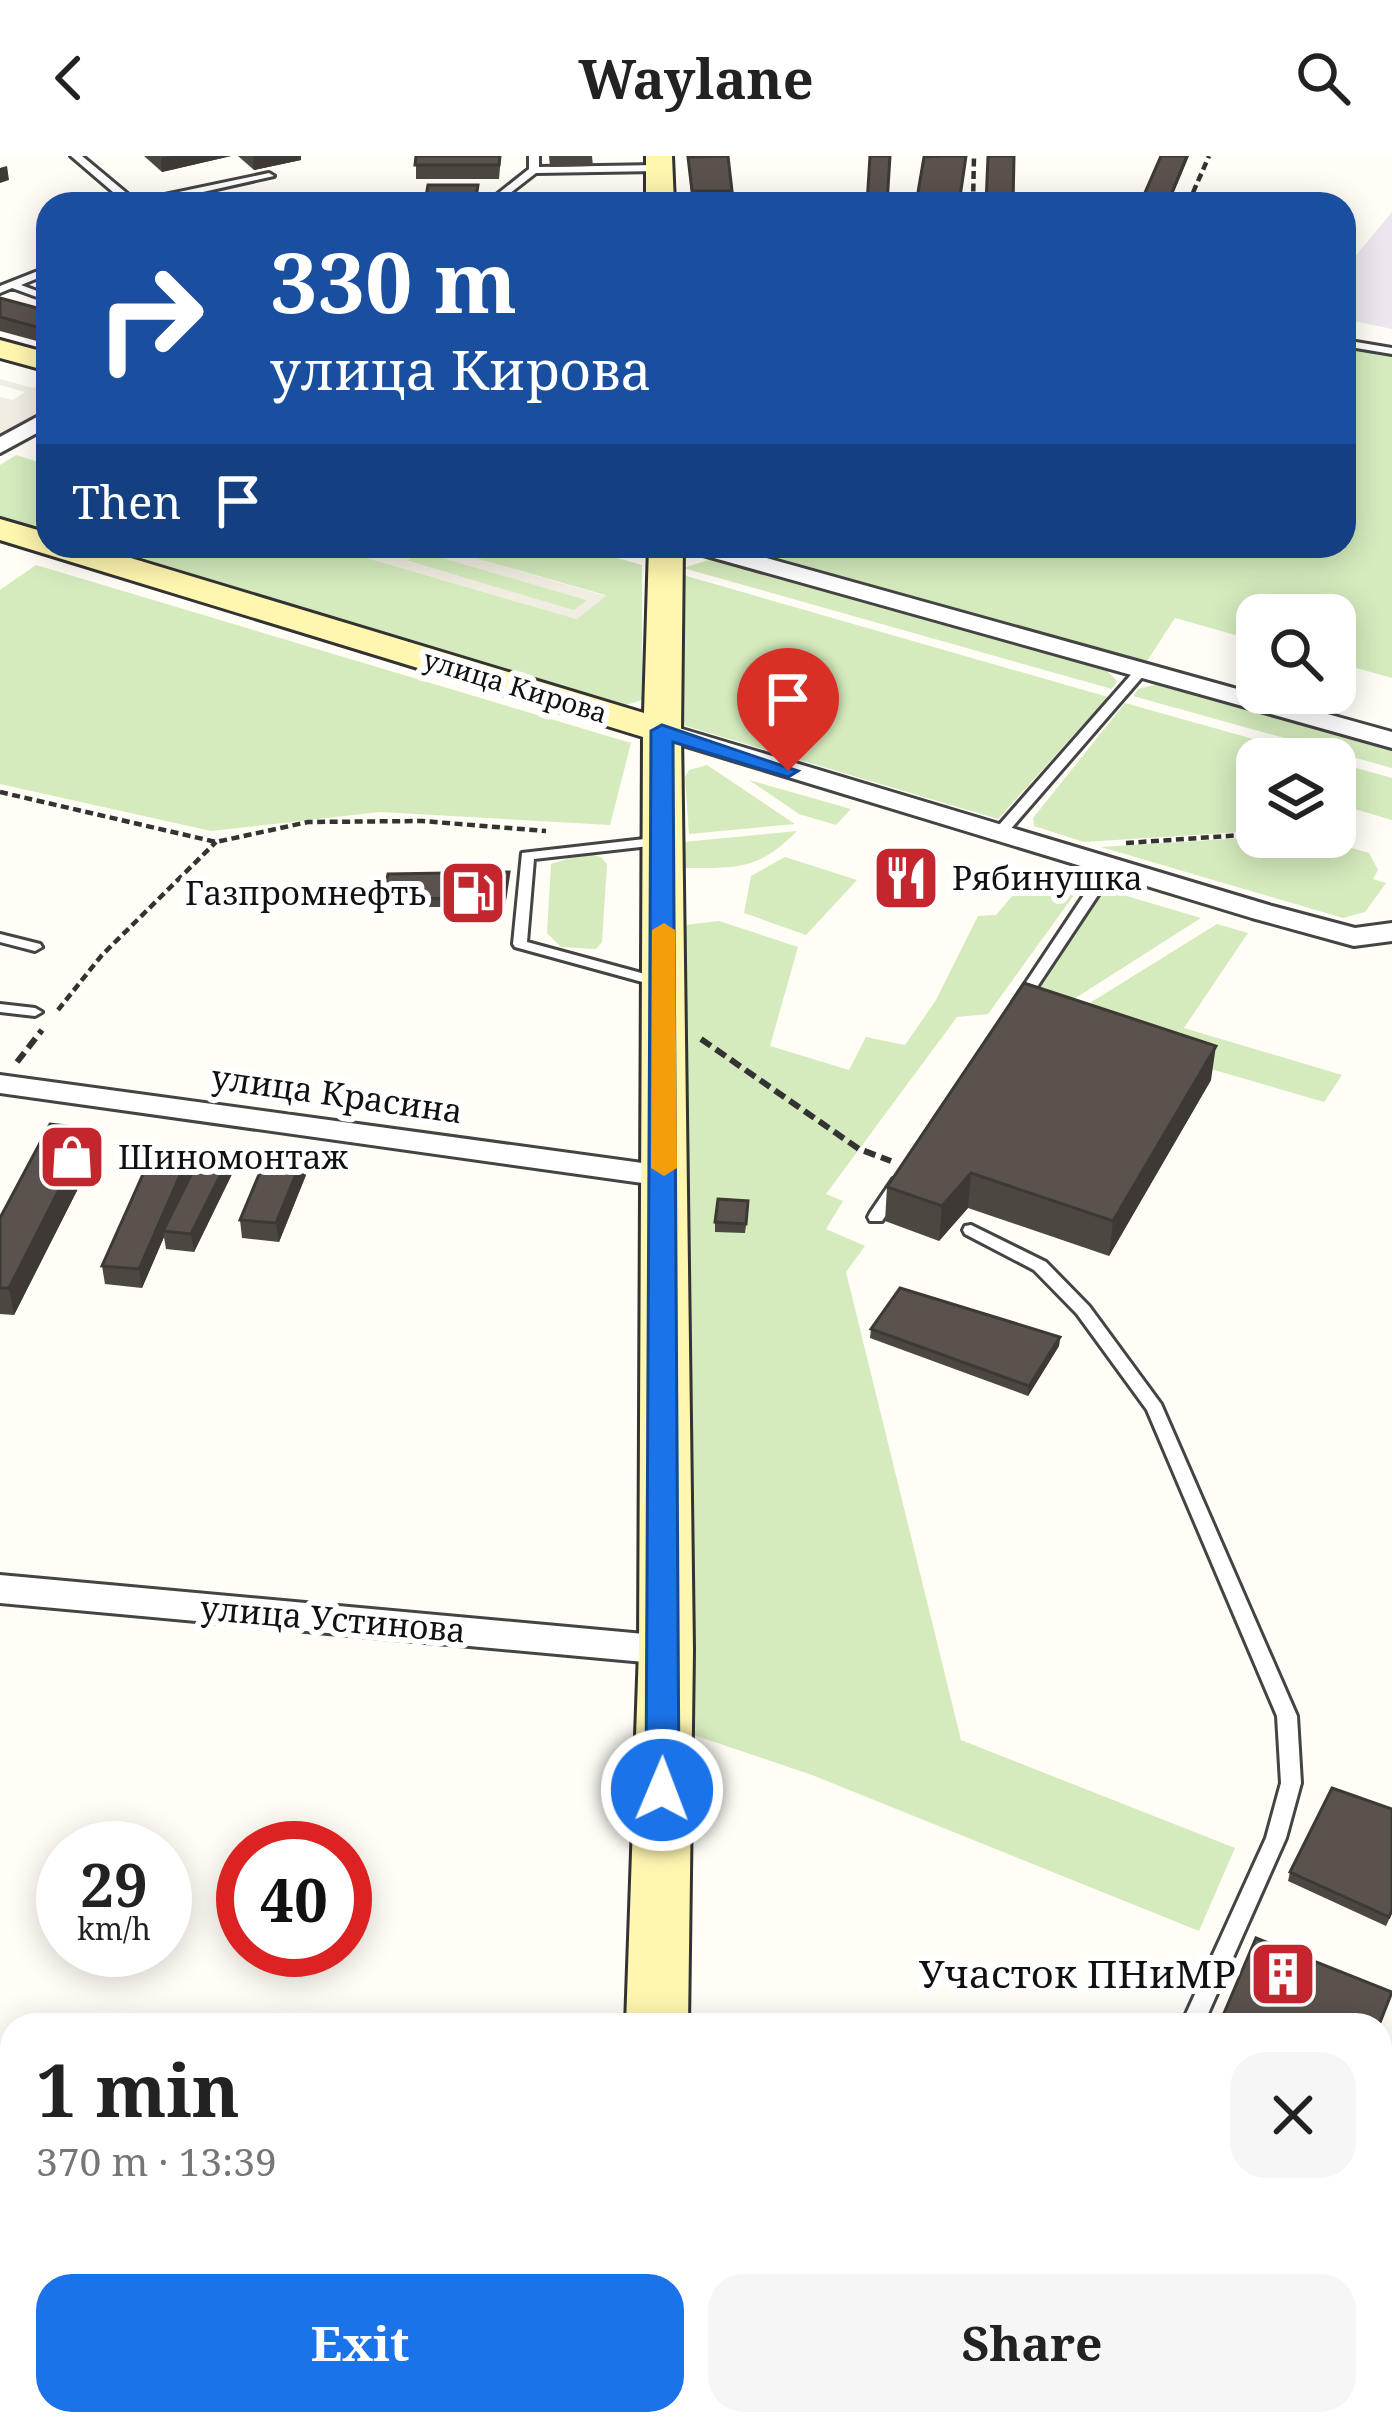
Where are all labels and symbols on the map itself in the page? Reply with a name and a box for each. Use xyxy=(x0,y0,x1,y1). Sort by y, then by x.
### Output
street label: улица Кирова xyxy=(419,640,612,731)
pin xyxy=(737,648,839,771)
restaurant icon: Рябинушка xyxy=(871,843,941,913)
place label: Рябинушка xyxy=(952,855,1143,900)
fuel station icon: Газпромнефть xyxy=(438,858,508,928)
place label: Газпромнефть xyxy=(185,870,426,915)
street label: улица Красина xyxy=(209,1054,465,1133)
shop icon: Шиномонтаж xyxy=(37,1122,107,1192)
place label: Шиномонтаж xyxy=(118,1134,349,1179)
street label: улица Устинова xyxy=(198,1584,468,1653)
position arrow xyxy=(599,1727,725,1853)
speed limit sign: 40 xyxy=(216,1821,372,1977)
building icon: Участок ПНиМР xyxy=(1248,1939,1318,2009)
place label: Участок ПНиМР xyxy=(919,1946,1236,1999)

